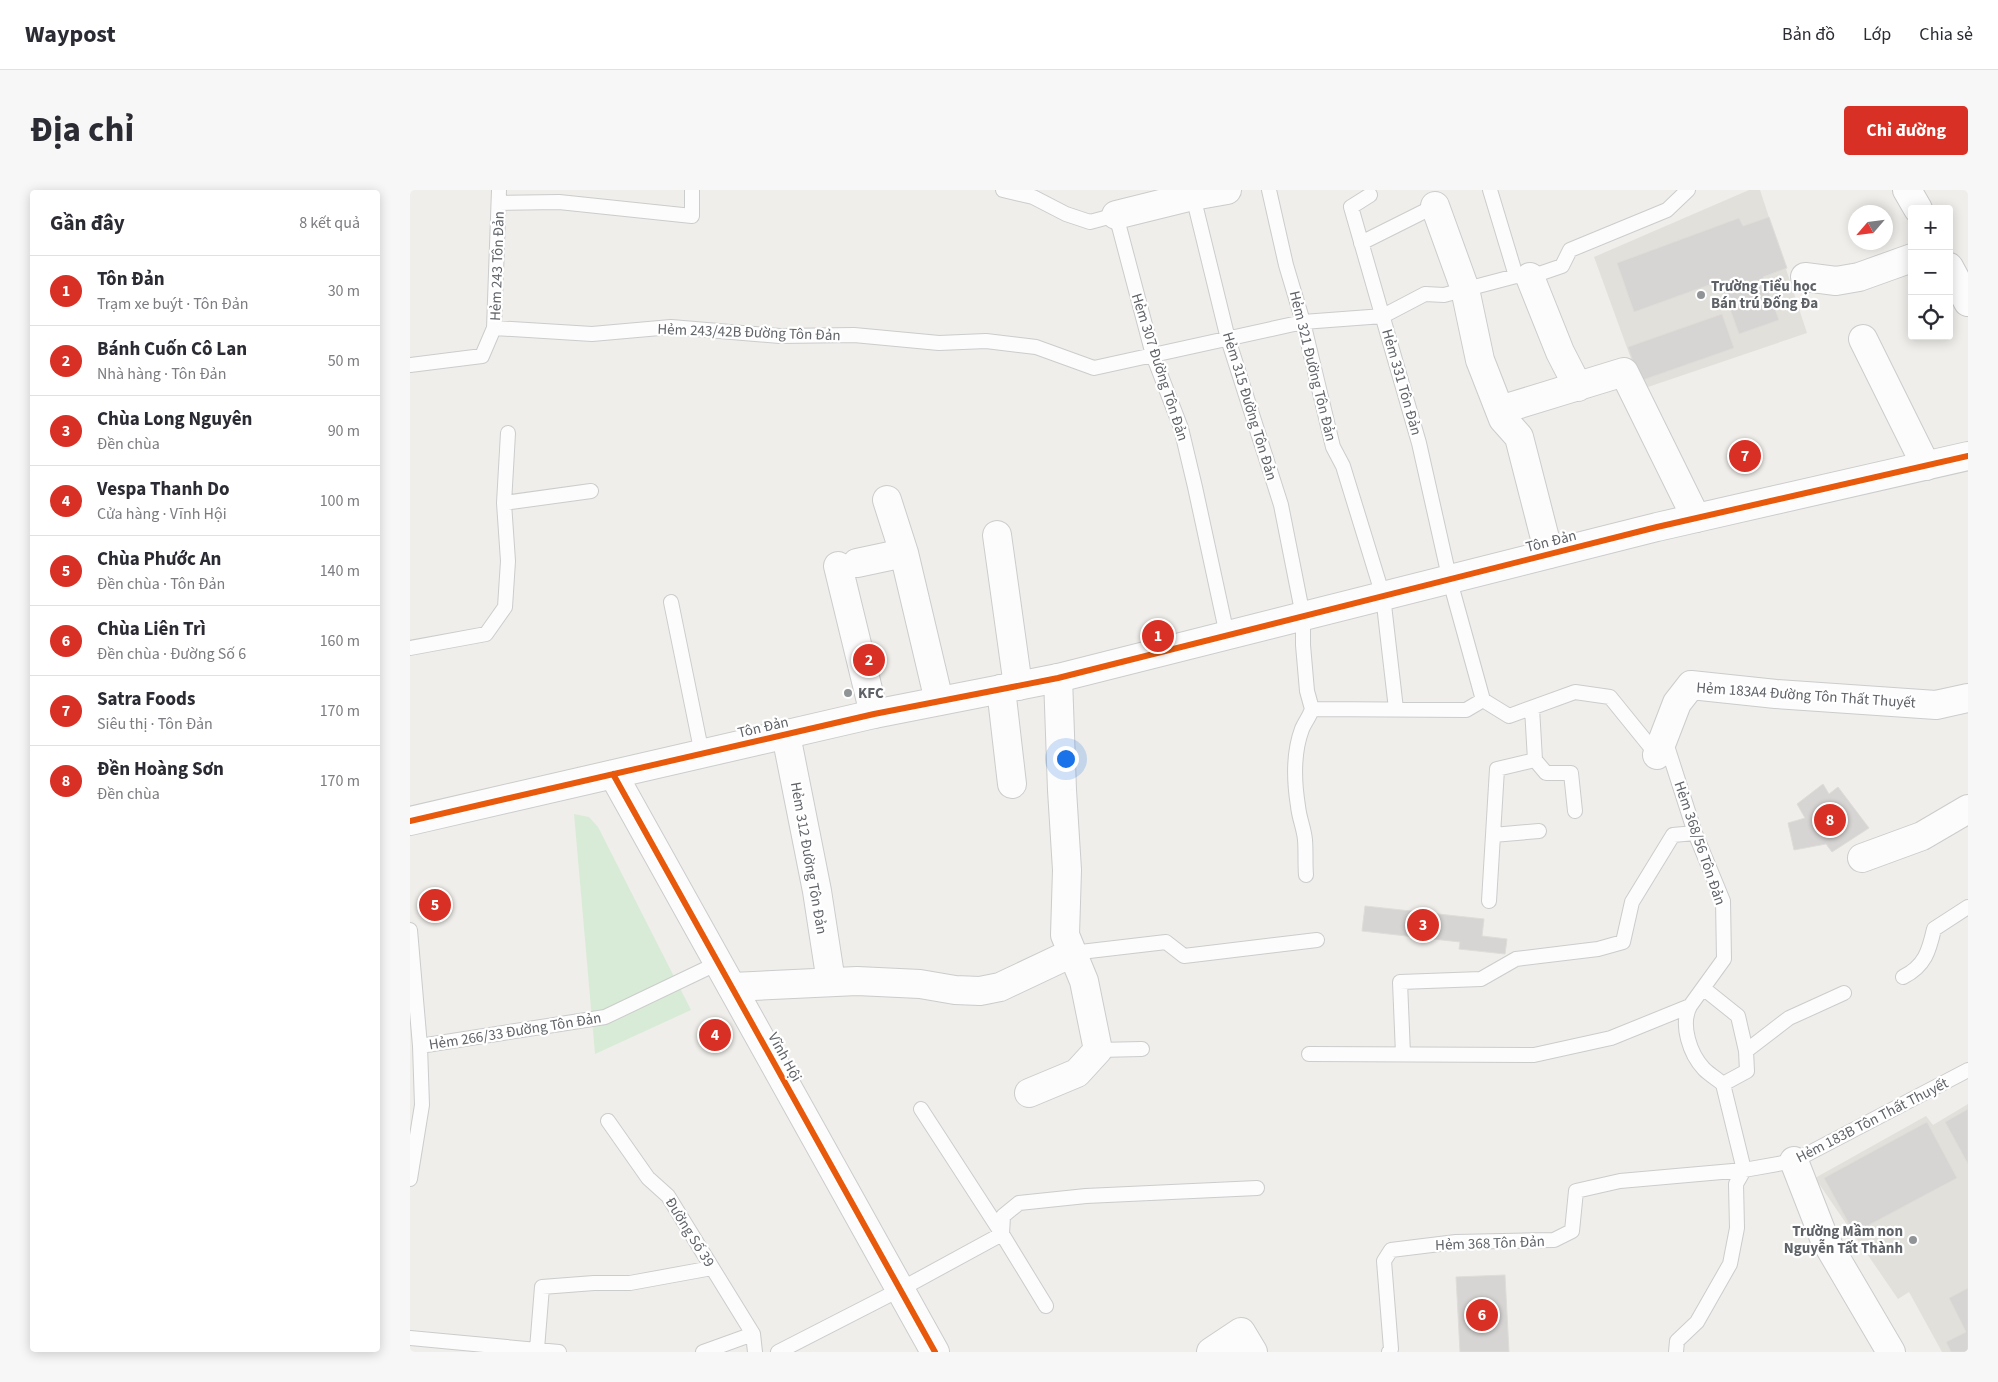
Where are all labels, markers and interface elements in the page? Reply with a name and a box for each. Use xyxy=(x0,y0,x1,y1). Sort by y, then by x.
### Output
text: Waypost xyxy=(25,17,116,52)
text: Bản đồ xyxy=(1782,22,1835,47)
text: Lớp xyxy=(1863,22,1891,47)
text: Chia sẻ xyxy=(1919,22,1973,47)
text: Địa chỉ xyxy=(30,105,134,155)
button: Chỉ đường xyxy=(1844,106,1968,155)
north arrow xyxy=(1848,205,1893,250)
map controls xyxy=(1908,205,1953,340)
button: + xyxy=(1908,205,1953,250)
text: Gần đây xyxy=(50,208,125,238)
street label: Hẻm 243 Tôn Đản xyxy=(485,211,510,321)
text: 8 kết quả xyxy=(299,212,360,234)
button: − xyxy=(1908,250,1953,295)
text: Tôn Đản xyxy=(97,266,165,293)
place label: Trường Tiểu học Bán trú Đống Đa xyxy=(1711,276,1818,314)
text: 1 xyxy=(62,280,70,302)
text: 30 m xyxy=(328,280,360,302)
street label: Hẻm 321 Đường Tôn Đản xyxy=(1284,289,1341,444)
marker: Trường Tiểu học Bán trú Đống Đa xyxy=(1695,289,1707,301)
street label: Hẻm 307 Đường Tôn Đản xyxy=(1126,291,1193,444)
text: Trạm xe buýt · Tôn Đản xyxy=(97,293,248,315)
button: locate xyxy=(1908,295,1953,340)
street label: Hẻm 243/42B Đường Tôn Đản xyxy=(657,319,841,346)
street label: Hẻm 331 Tôn Đản xyxy=(1376,327,1427,438)
street label: Hẻm 315 Đường Tôn Đản xyxy=(1217,329,1282,483)
text: Bánh Cuốn Cô Lan xyxy=(97,336,247,363)
text: 2 xyxy=(62,350,70,372)
text: 50 m xyxy=(328,350,360,372)
text: Nhà hàng · Tôn Đản xyxy=(97,363,226,385)
text: Chùa Long Nguyên xyxy=(97,406,252,433)
text: 3 xyxy=(62,420,70,442)
text: 90 m xyxy=(328,420,360,442)
text: Đền chùa xyxy=(97,433,160,455)
pin: 7 xyxy=(1729,437,1761,475)
text: Vespa Thanh Do xyxy=(97,476,230,503)
text: 4 xyxy=(62,490,70,512)
text: 100 m xyxy=(320,490,360,512)
text: Cửa hàng · Vĩnh Hội xyxy=(97,503,227,525)
street label: Tôn Đản xyxy=(1524,525,1579,558)
text: Chùa Phước An xyxy=(97,546,221,573)
text: 5 xyxy=(62,560,70,582)
text: 140 m xyxy=(320,560,360,582)
text: Đền chùa · Tôn Đản xyxy=(97,573,225,595)
text: Chùa Liên Trì xyxy=(97,616,206,643)
pin: 1 xyxy=(1142,617,1174,655)
text: 6 xyxy=(62,630,70,652)
text: 160 m xyxy=(320,630,360,652)
pin: 2 xyxy=(853,641,885,679)
text: Đền chùa · Đường Số 6 xyxy=(97,643,246,665)
street label: Hẻm 183A4 Đường Tôn Thất Thuyết xyxy=(1696,677,1916,714)
place label: KFC xyxy=(858,683,884,704)
text: Satra Foods xyxy=(97,686,195,713)
marker: KFC xyxy=(842,687,854,699)
text: 7 xyxy=(62,700,70,722)
text: 170 m xyxy=(320,700,360,722)
street label: Tôn Đản xyxy=(736,711,791,744)
text: Siêu thị · Tôn Đản xyxy=(97,713,213,735)
your location xyxy=(1053,746,1079,772)
text: Đền Hoàng Sơn xyxy=(97,756,224,783)
text: 8 xyxy=(62,770,70,792)
text: 170 m xyxy=(320,770,360,792)
street label: Hẻm 368/56 Tôn Đản xyxy=(1668,778,1731,908)
street label: Hẻm 312 Đường Tôn Đản xyxy=(785,780,832,936)
text: Đền chùa xyxy=(97,783,160,805)
pin: 8 xyxy=(1814,801,1846,839)
pin: 5 xyxy=(419,886,451,924)
pin: 3 xyxy=(1407,906,1439,944)
street label: Hẻm 266/33 Đường Tôn Đản xyxy=(427,1007,603,1056)
pin: 4 xyxy=(699,1016,731,1054)
street label: Vĩnh Hội xyxy=(762,1029,807,1086)
street label: Hẻm 183B Tôn Thất Thuyết xyxy=(1792,1073,1952,1168)
street label: Đường Số 39 xyxy=(660,1193,719,1271)
place label: Trường Mầm non Nguyễn Tất Thành xyxy=(1784,1221,1903,1259)
street label: Hẻm 368 Tôn Đản xyxy=(1435,1231,1545,1256)
marker: Trường Mầm non Nguyễn Tất Thành xyxy=(1907,1234,1919,1246)
pin: 6 xyxy=(1466,1296,1498,1334)

